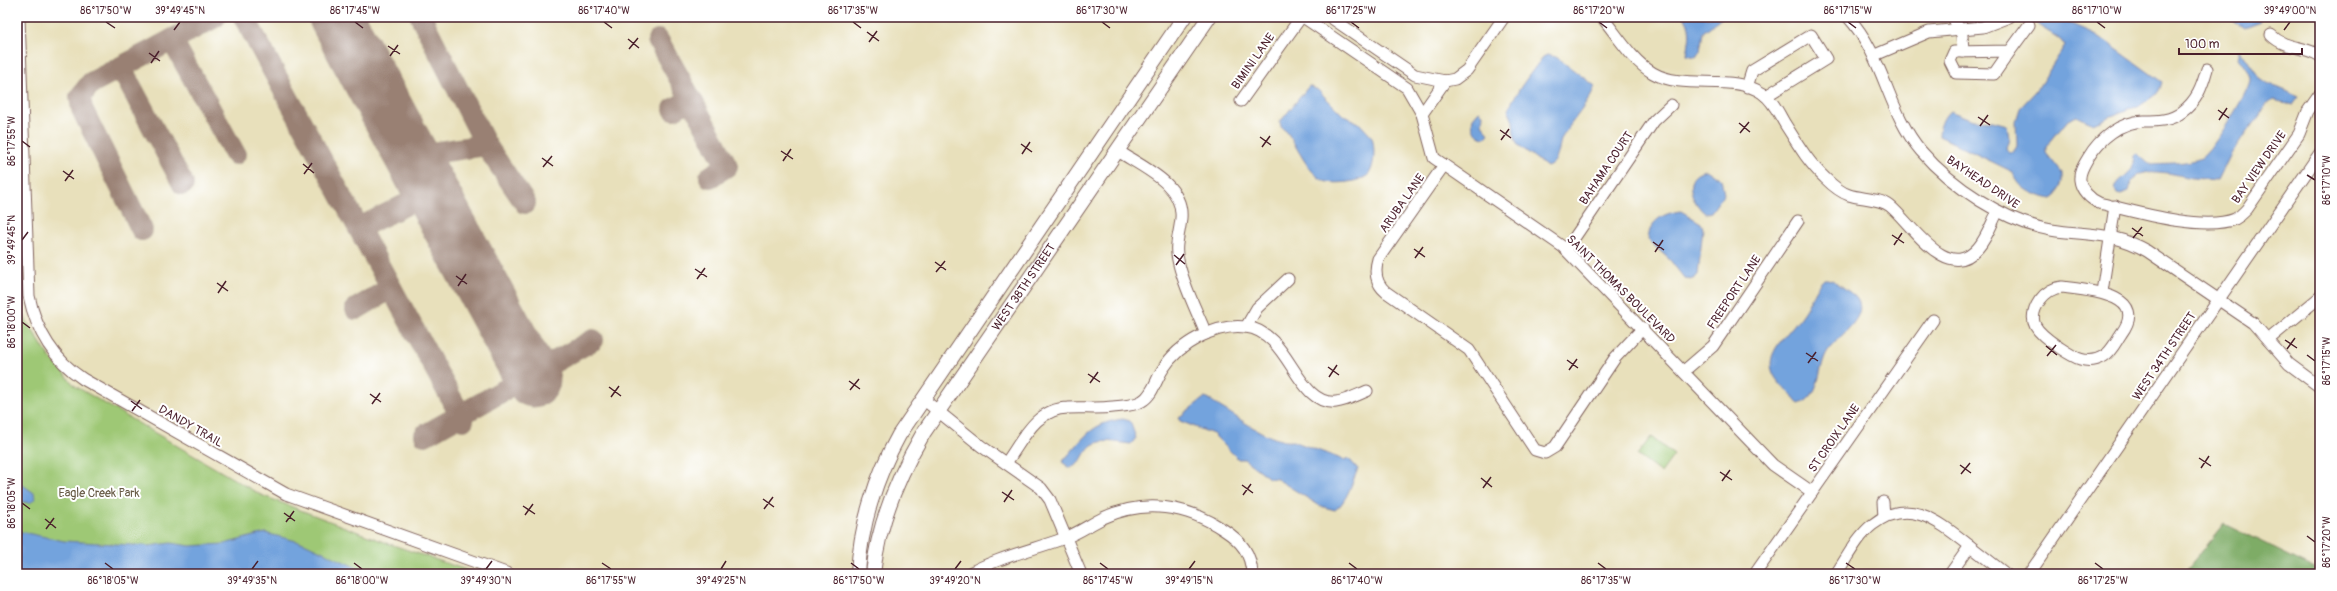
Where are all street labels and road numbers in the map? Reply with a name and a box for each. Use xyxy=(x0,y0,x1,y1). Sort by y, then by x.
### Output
street label: BIMINI LANE xyxy=(1229,30,1278,92)
street label: BAY VIEW DRIVE xyxy=(2229,128,2290,206)
street label: BAHAMA COURT xyxy=(1576,129,1637,208)
street label: BAYHEAD DRIVE xyxy=(1943,153,2022,212)
street label: ARUBA LANE xyxy=(1377,171,1428,236)
street label: SAINT THOMAS BOULEVARD xyxy=(1563,232,1678,347)
street label: WEST 38TH STREET xyxy=(989,241,1059,334)
street label: FREEPORT LANE xyxy=(1704,252,1765,332)
street label: WEST 34TH STREET xyxy=(2129,309,2200,403)
street label: ST CROIX LANE xyxy=(1805,401,1863,475)
street label: DANDY TRAIL xyxy=(156,402,226,451)

